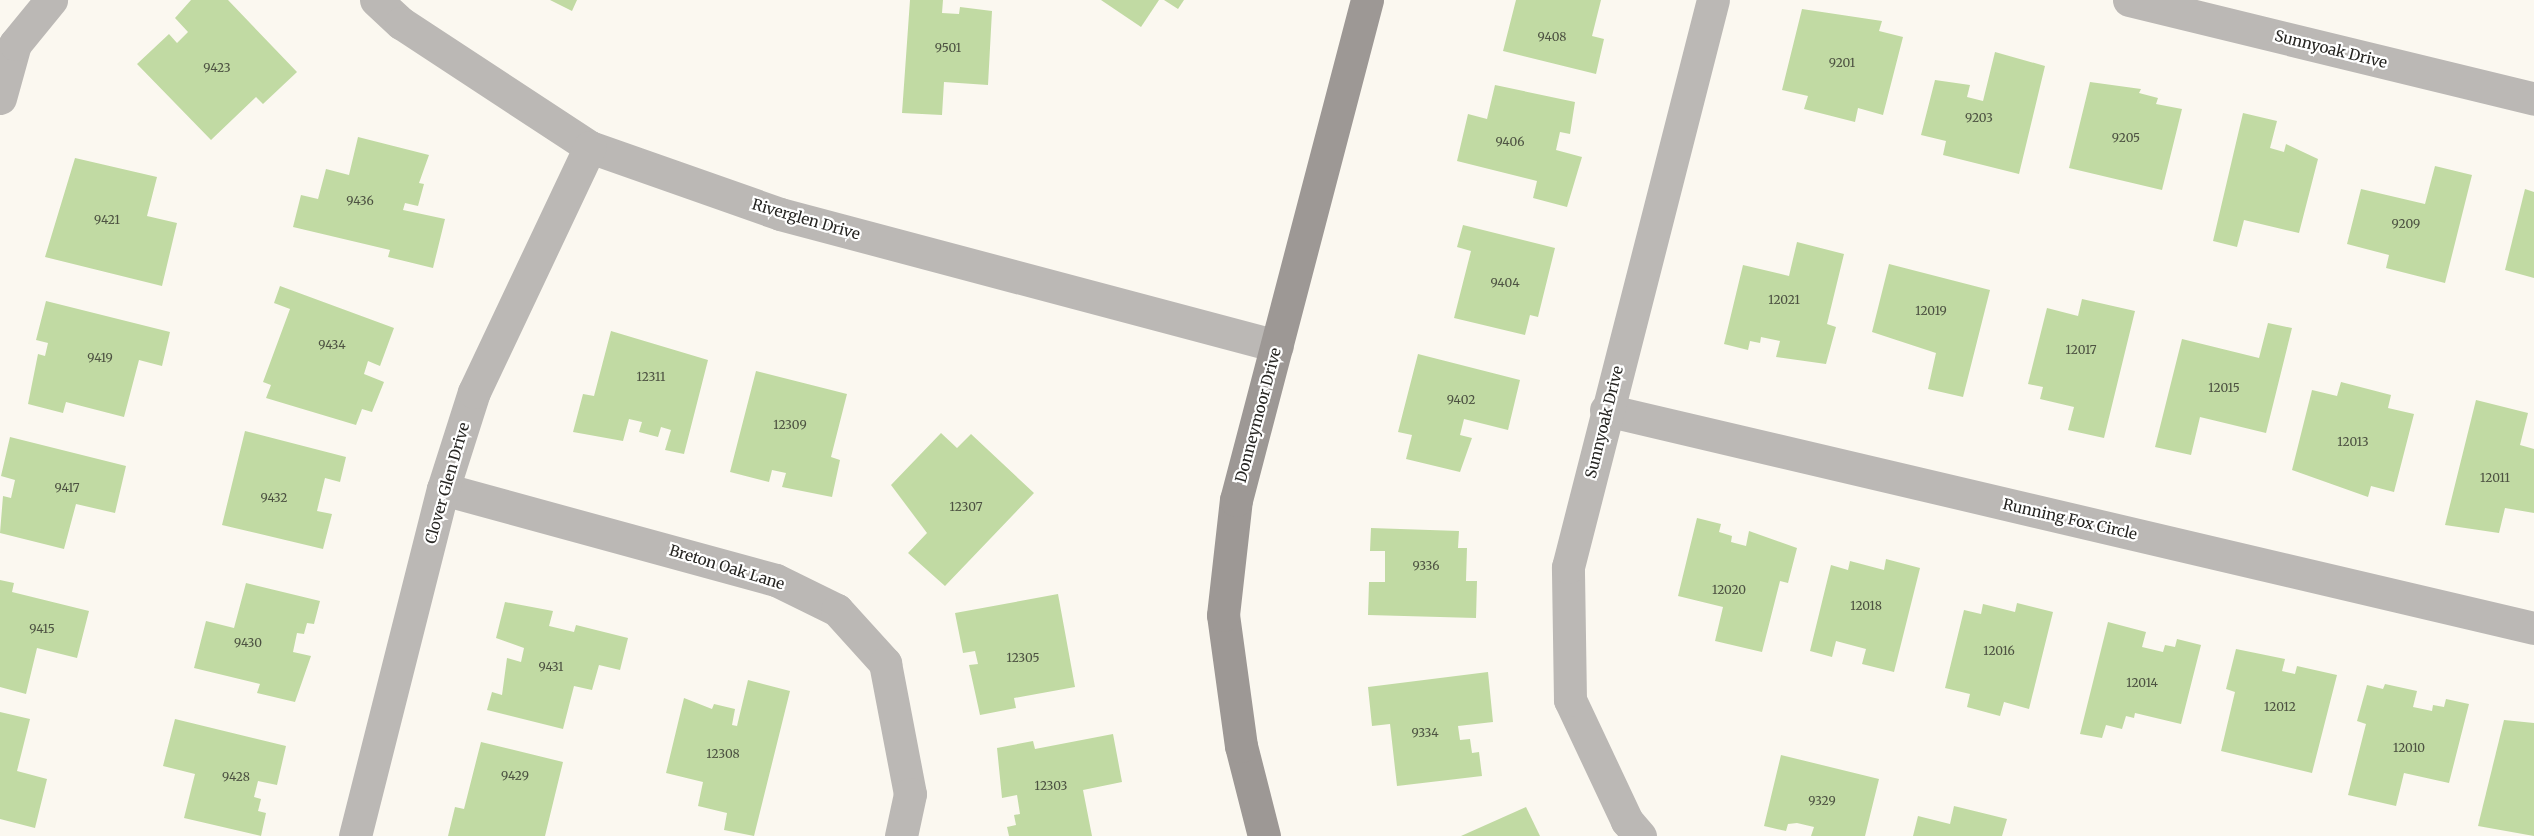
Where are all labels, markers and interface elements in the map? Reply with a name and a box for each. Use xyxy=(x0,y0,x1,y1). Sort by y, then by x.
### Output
street label: Sunnyoak Drive xyxy=(2273,26,2389,72)
house number: 9408 xyxy=(1537,30,1567,44)
house number: 9501 xyxy=(935,41,961,55)
house number: 9201 xyxy=(1829,56,1855,70)
house number: 9423 xyxy=(203,61,231,75)
house number: 9203 xyxy=(1965,111,1993,125)
house number: 9205 xyxy=(2112,131,2140,145)
house number: 9406 xyxy=(1495,135,1525,149)
house number: 9436 xyxy=(346,194,374,208)
street label: Riverglen Drive xyxy=(750,195,862,243)
house number: 9421 xyxy=(94,213,120,227)
house number: 9209 xyxy=(2392,217,2420,231)
house number: 9404 xyxy=(1490,276,1520,290)
house number: 12021 xyxy=(1768,293,1800,307)
house number: 12019 xyxy=(1915,304,1947,318)
house number: 9434 xyxy=(318,338,346,352)
house number: 12017 xyxy=(2065,343,2097,357)
street label: Donneymoor Drive xyxy=(1231,346,1285,484)
house number: 9419 xyxy=(87,351,113,365)
street label: Sunnyoak Drive xyxy=(1581,364,1627,480)
house number: 12311 xyxy=(637,370,665,384)
house number: 12015 xyxy=(2208,381,2240,395)
house number: 9402 xyxy=(1447,393,1475,407)
house number: 12309 xyxy=(773,418,807,432)
street label: Clover Glen Drive xyxy=(421,420,473,546)
house number: 12013 xyxy=(2337,435,2369,449)
house number: 12011 xyxy=(2480,471,2510,485)
house number: 9417 xyxy=(54,481,80,495)
house number: 9432 xyxy=(261,491,287,505)
street label: Running Fox Circle xyxy=(2001,495,2139,543)
house number: 12307 xyxy=(950,500,982,514)
street label: Breton Oak Lane xyxy=(667,541,787,593)
house number: 9336 xyxy=(1412,559,1440,573)
house number: 12020 xyxy=(1712,583,1746,597)
house number: 12018 xyxy=(1850,599,1882,613)
house number: 9415 xyxy=(29,622,55,636)
house number: 9430 xyxy=(234,636,262,650)
house number: 12016 xyxy=(1983,644,2015,658)
house number: 12305 xyxy=(1006,651,1040,665)
house number: 9431 xyxy=(538,660,564,674)
house number: 12014 xyxy=(2126,676,2158,690)
house number: 12012 xyxy=(2264,700,2296,714)
house number: 9334 xyxy=(1411,726,1439,740)
house number: 12010 xyxy=(2393,741,2425,755)
house number: 12308 xyxy=(706,747,740,761)
house number: 9429 xyxy=(501,769,529,783)
house number: 9428 xyxy=(222,770,250,784)
house number: 12303 xyxy=(1035,779,1067,793)
house number: 9329 xyxy=(1808,794,1836,808)

